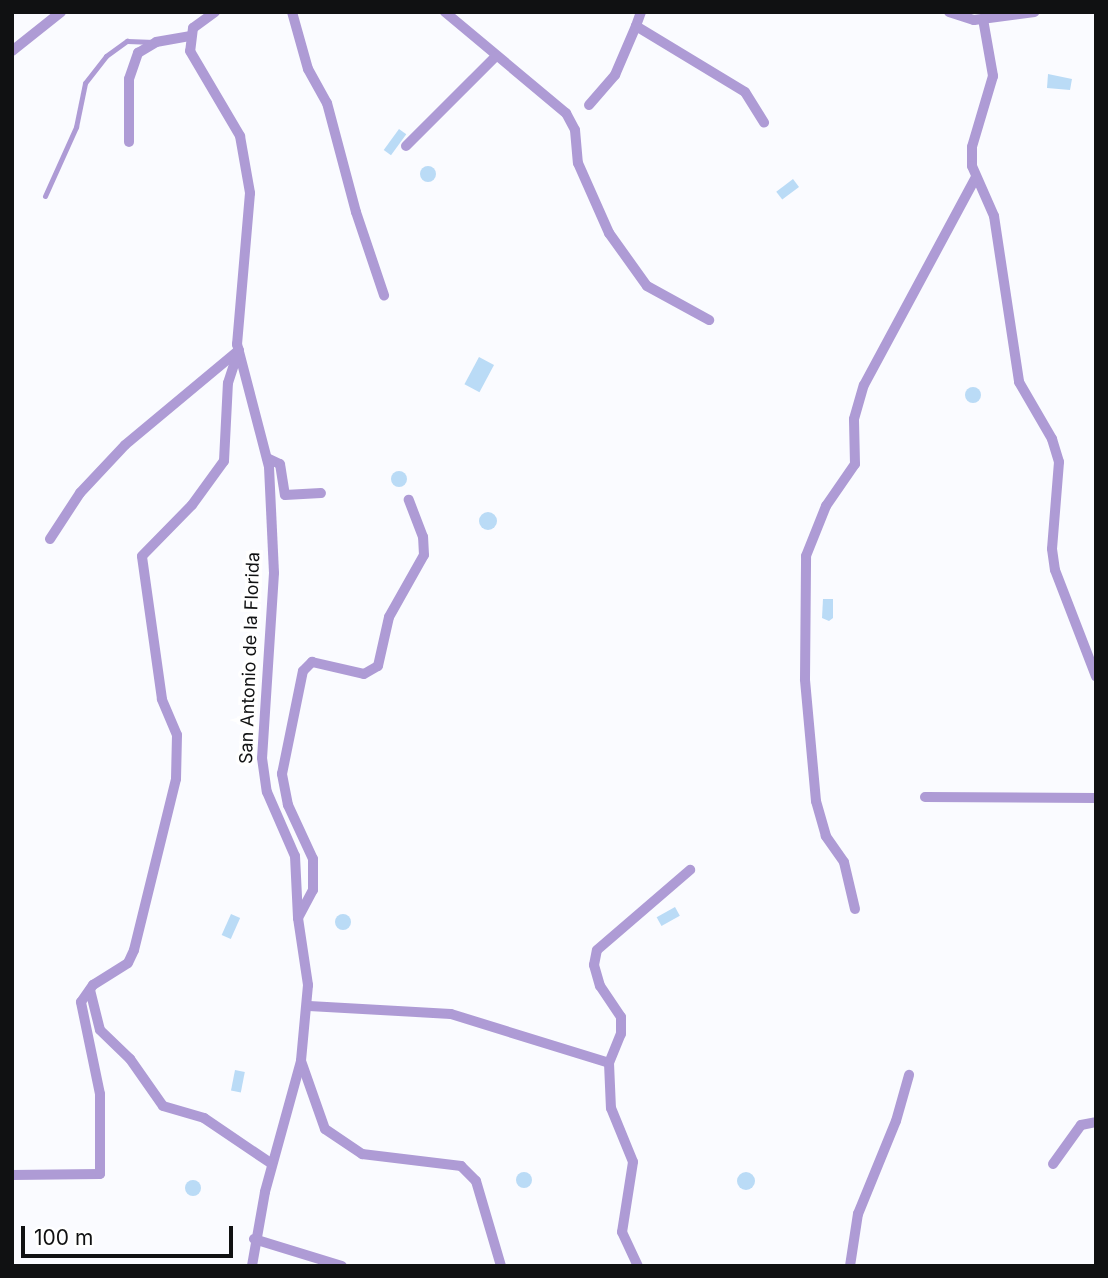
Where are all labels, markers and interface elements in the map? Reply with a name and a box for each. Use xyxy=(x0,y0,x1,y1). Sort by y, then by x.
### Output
street label: San Antonio de la Florida xyxy=(236,552,264,764)
scale bar xyxy=(24,1212,236,1256)
text: 100 m xyxy=(34,1225,93,1250)

